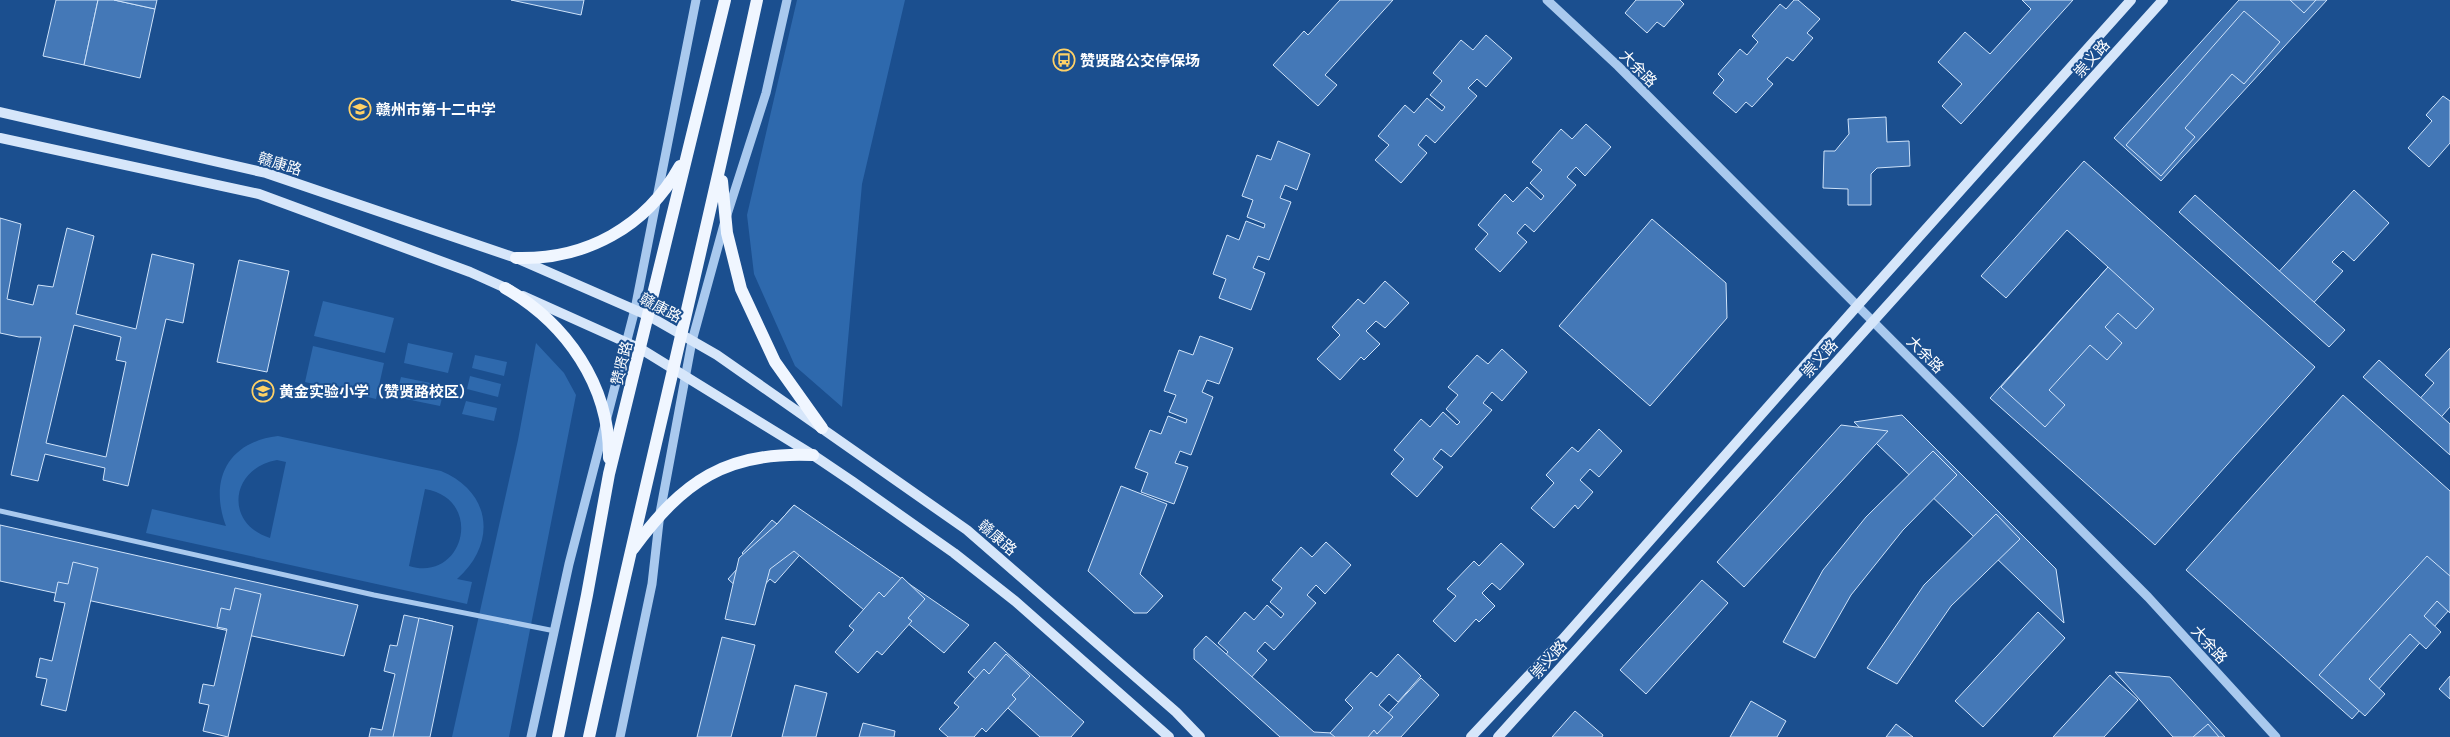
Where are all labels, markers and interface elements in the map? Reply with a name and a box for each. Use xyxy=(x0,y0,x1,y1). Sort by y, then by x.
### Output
street label: 崇义路 xyxy=(2069,35,2113,81)
street label: 大余路 xyxy=(1616,45,1662,91)
bus stop icon: 赞贤路公交停保场 xyxy=(1052,48,1076,72)
place label: 赞贤路公交停保场 xyxy=(1080,50,1200,70)
school or university icon: 赣州市第十二中学 xyxy=(348,97,372,121)
place label: 赣州市第十二中学 xyxy=(376,99,496,119)
street label: 赣康路 xyxy=(256,147,304,179)
street label: 赣康路 xyxy=(636,288,686,326)
street label: 大余路 xyxy=(1903,331,1949,377)
street label: 崇义路 xyxy=(1797,335,1841,381)
street label: 赞贤路 xyxy=(606,339,636,387)
school or university icon: 黄金实验小学（赞贤路校区） xyxy=(251,379,275,403)
place label: 黄金实验小学（赞贤路校区） xyxy=(279,381,474,401)
street label: 赣康路 xyxy=(974,515,1022,559)
street label: 大余路 xyxy=(2188,621,2232,667)
street label: 崇义路 xyxy=(1526,636,1570,682)

